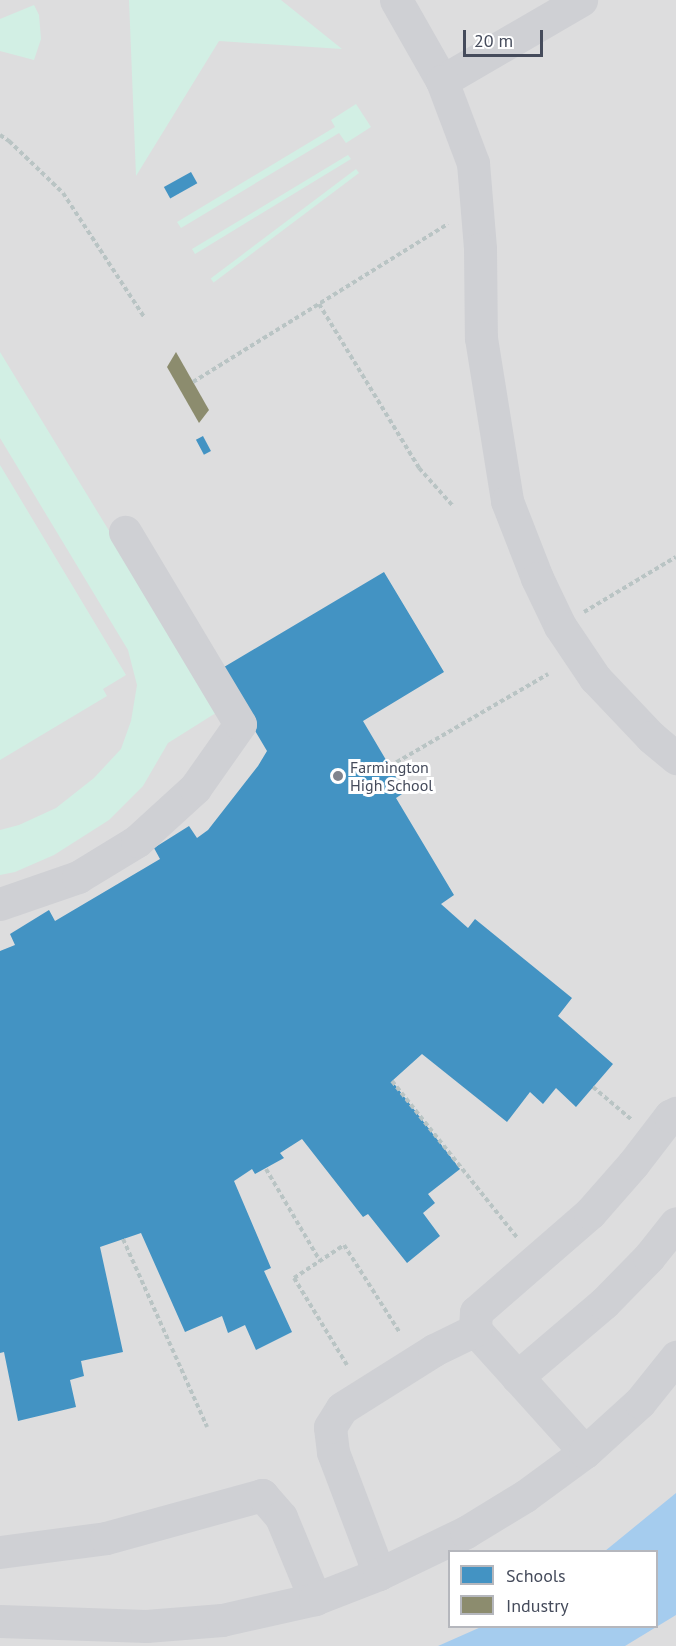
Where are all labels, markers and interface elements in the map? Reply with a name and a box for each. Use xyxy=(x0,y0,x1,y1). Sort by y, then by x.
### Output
scale bar xyxy=(466,18,546,56)
text: 20 m xyxy=(474,29,513,52)
place label: Farmington High School xyxy=(350,757,433,795)
marker: Farmington High School xyxy=(331,769,345,783)
legend xyxy=(448,1550,658,1628)
text: Schools xyxy=(506,1564,566,1587)
text: Industry xyxy=(506,1594,569,1617)

